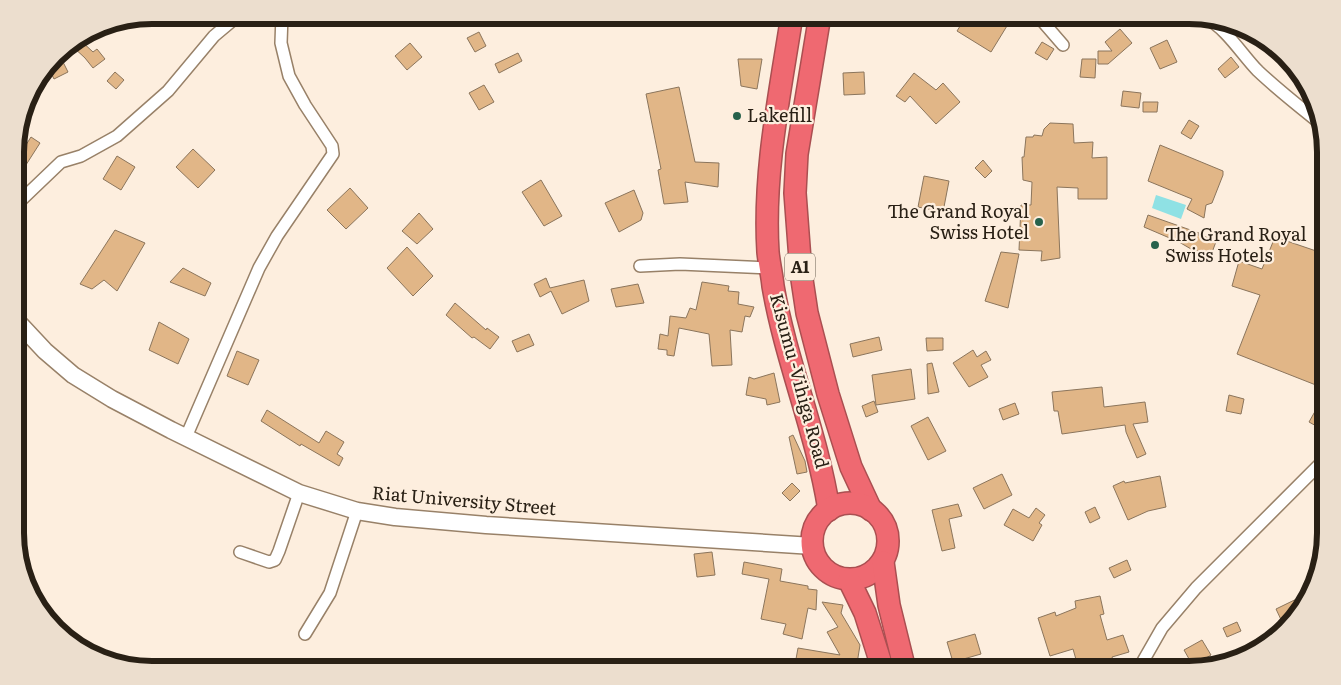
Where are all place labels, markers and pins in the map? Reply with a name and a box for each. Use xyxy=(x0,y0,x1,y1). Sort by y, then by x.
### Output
place label: Lakefill xyxy=(747,101,812,128)
marker: Lakefill xyxy=(731,110,743,122)
place label: The Grand Royal Swiss Hotel xyxy=(887,197,1029,245)
marker: The Grand Royal Swiss Hotel xyxy=(1033,216,1045,228)
place label: The Grand Royal Swiss Hotels xyxy=(1165,220,1307,268)
marker: The Grand Royal Swiss Hotels xyxy=(1149,239,1161,251)

